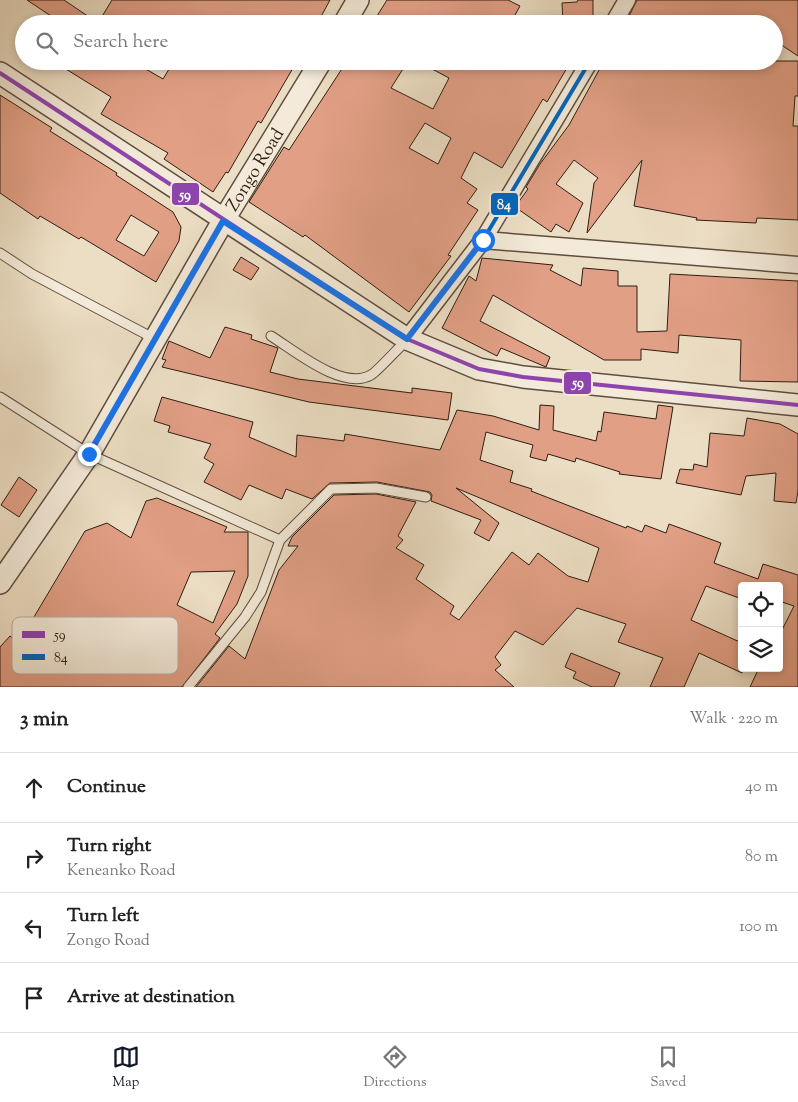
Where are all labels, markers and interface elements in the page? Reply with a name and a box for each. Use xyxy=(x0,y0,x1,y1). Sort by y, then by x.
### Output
search box xyxy=(15,15,783,70)
icon: search xyxy=(33,29,61,57)
text: Search here xyxy=(73,29,168,56)
street label: Zongo Road xyxy=(221,124,292,217)
line badge: 59 xyxy=(171,182,200,206)
text: 59 xyxy=(178,186,191,206)
line badge: 84 xyxy=(490,192,519,216)
text: 84 xyxy=(497,196,511,216)
route start xyxy=(472,229,495,252)
line badge: 59 xyxy=(563,371,592,395)
text: 59 xyxy=(571,374,584,394)
route end xyxy=(78,443,101,466)
map controls xyxy=(738,582,783,672)
button: locate xyxy=(738,582,783,627)
legend xyxy=(12,617,178,674)
text: 59 xyxy=(53,626,66,646)
button: layers xyxy=(738,627,783,672)
text: 84 xyxy=(54,649,68,669)
text: 3 min xyxy=(20,705,69,735)
text: Walk · 220 m xyxy=(690,708,778,731)
icon: ahead xyxy=(20,774,48,802)
text: Continue xyxy=(67,774,146,801)
text: 40 m xyxy=(745,776,778,799)
text: Turn right xyxy=(67,833,151,860)
icon: right xyxy=(20,844,48,872)
text: 80 m xyxy=(745,846,778,869)
text: Keneanko Road xyxy=(67,860,175,883)
text: Turn left xyxy=(67,903,139,930)
icon: left xyxy=(20,914,48,942)
text: 100 m xyxy=(739,916,778,939)
text: Zongo Road xyxy=(67,930,150,953)
icon: arrive xyxy=(20,984,48,1012)
text: Arrive at destination xyxy=(67,984,235,1011)
tab: Map xyxy=(112,1043,140,1093)
tab: Directions xyxy=(363,1043,427,1093)
tab: Saved xyxy=(650,1043,686,1093)

